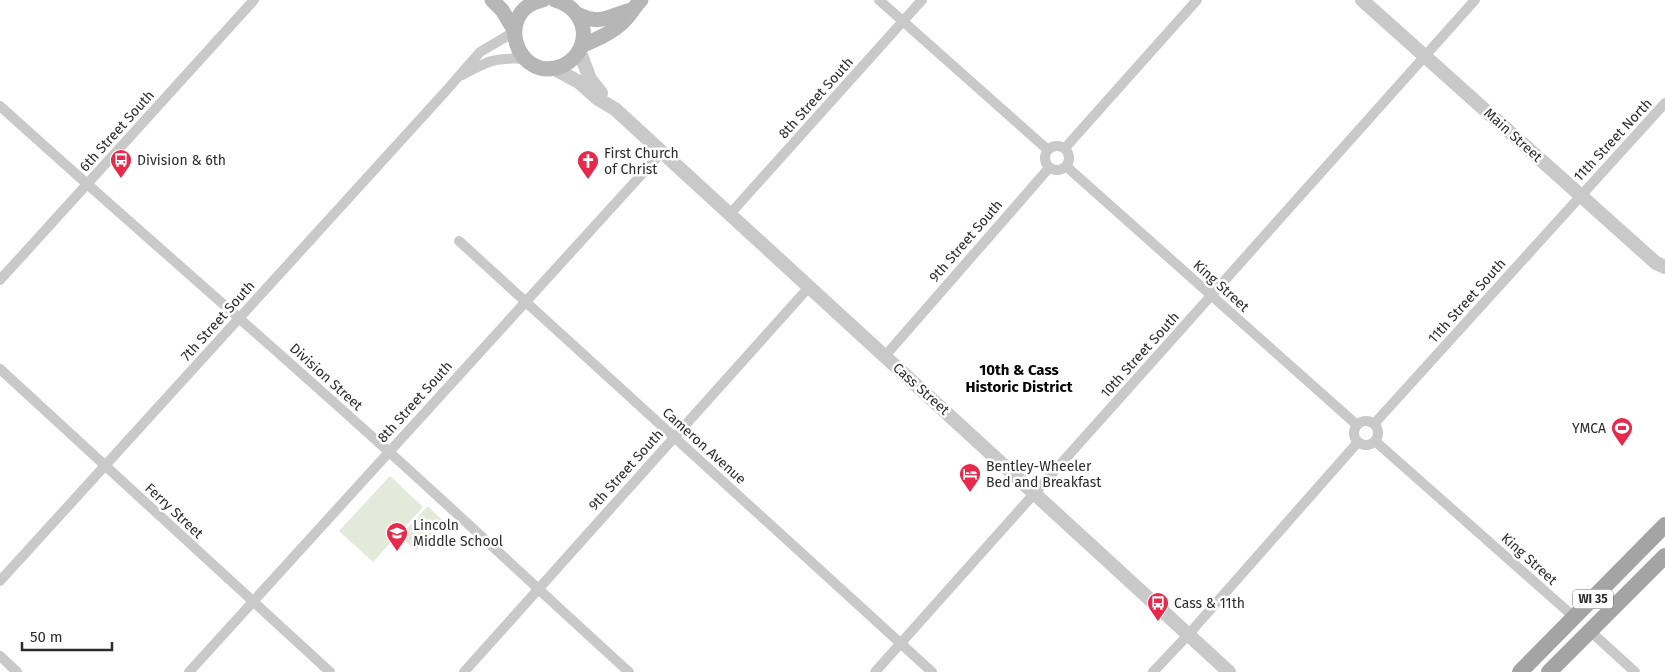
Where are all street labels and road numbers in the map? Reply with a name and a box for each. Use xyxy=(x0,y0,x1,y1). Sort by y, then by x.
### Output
street label: 8th Street South xyxy=(775,54,857,142)
street label: 6th Street South xyxy=(76,87,158,175)
street label: 11th Street North xyxy=(1570,95,1656,185)
street label: Main Street xyxy=(1480,104,1546,166)
street label: 9th Street South xyxy=(926,196,1006,286)
street label: 11th Street South xyxy=(1425,255,1509,347)
street label: King Street xyxy=(1190,256,1253,316)
street label: 7th Street South xyxy=(178,277,258,365)
street label: 10th Street South xyxy=(1097,309,1183,401)
street label: Division Street xyxy=(286,340,367,415)
street label: 8th Street South xyxy=(374,358,456,446)
street label: Cass Street xyxy=(889,359,953,419)
street label: Cameron Avenue xyxy=(659,404,749,488)
street label: 9th Street South xyxy=(585,426,667,514)
street label: Ferry Street xyxy=(141,480,207,543)
street label: King Street xyxy=(1498,529,1561,589)
road number: WI 35 xyxy=(1573,590,1613,608)

